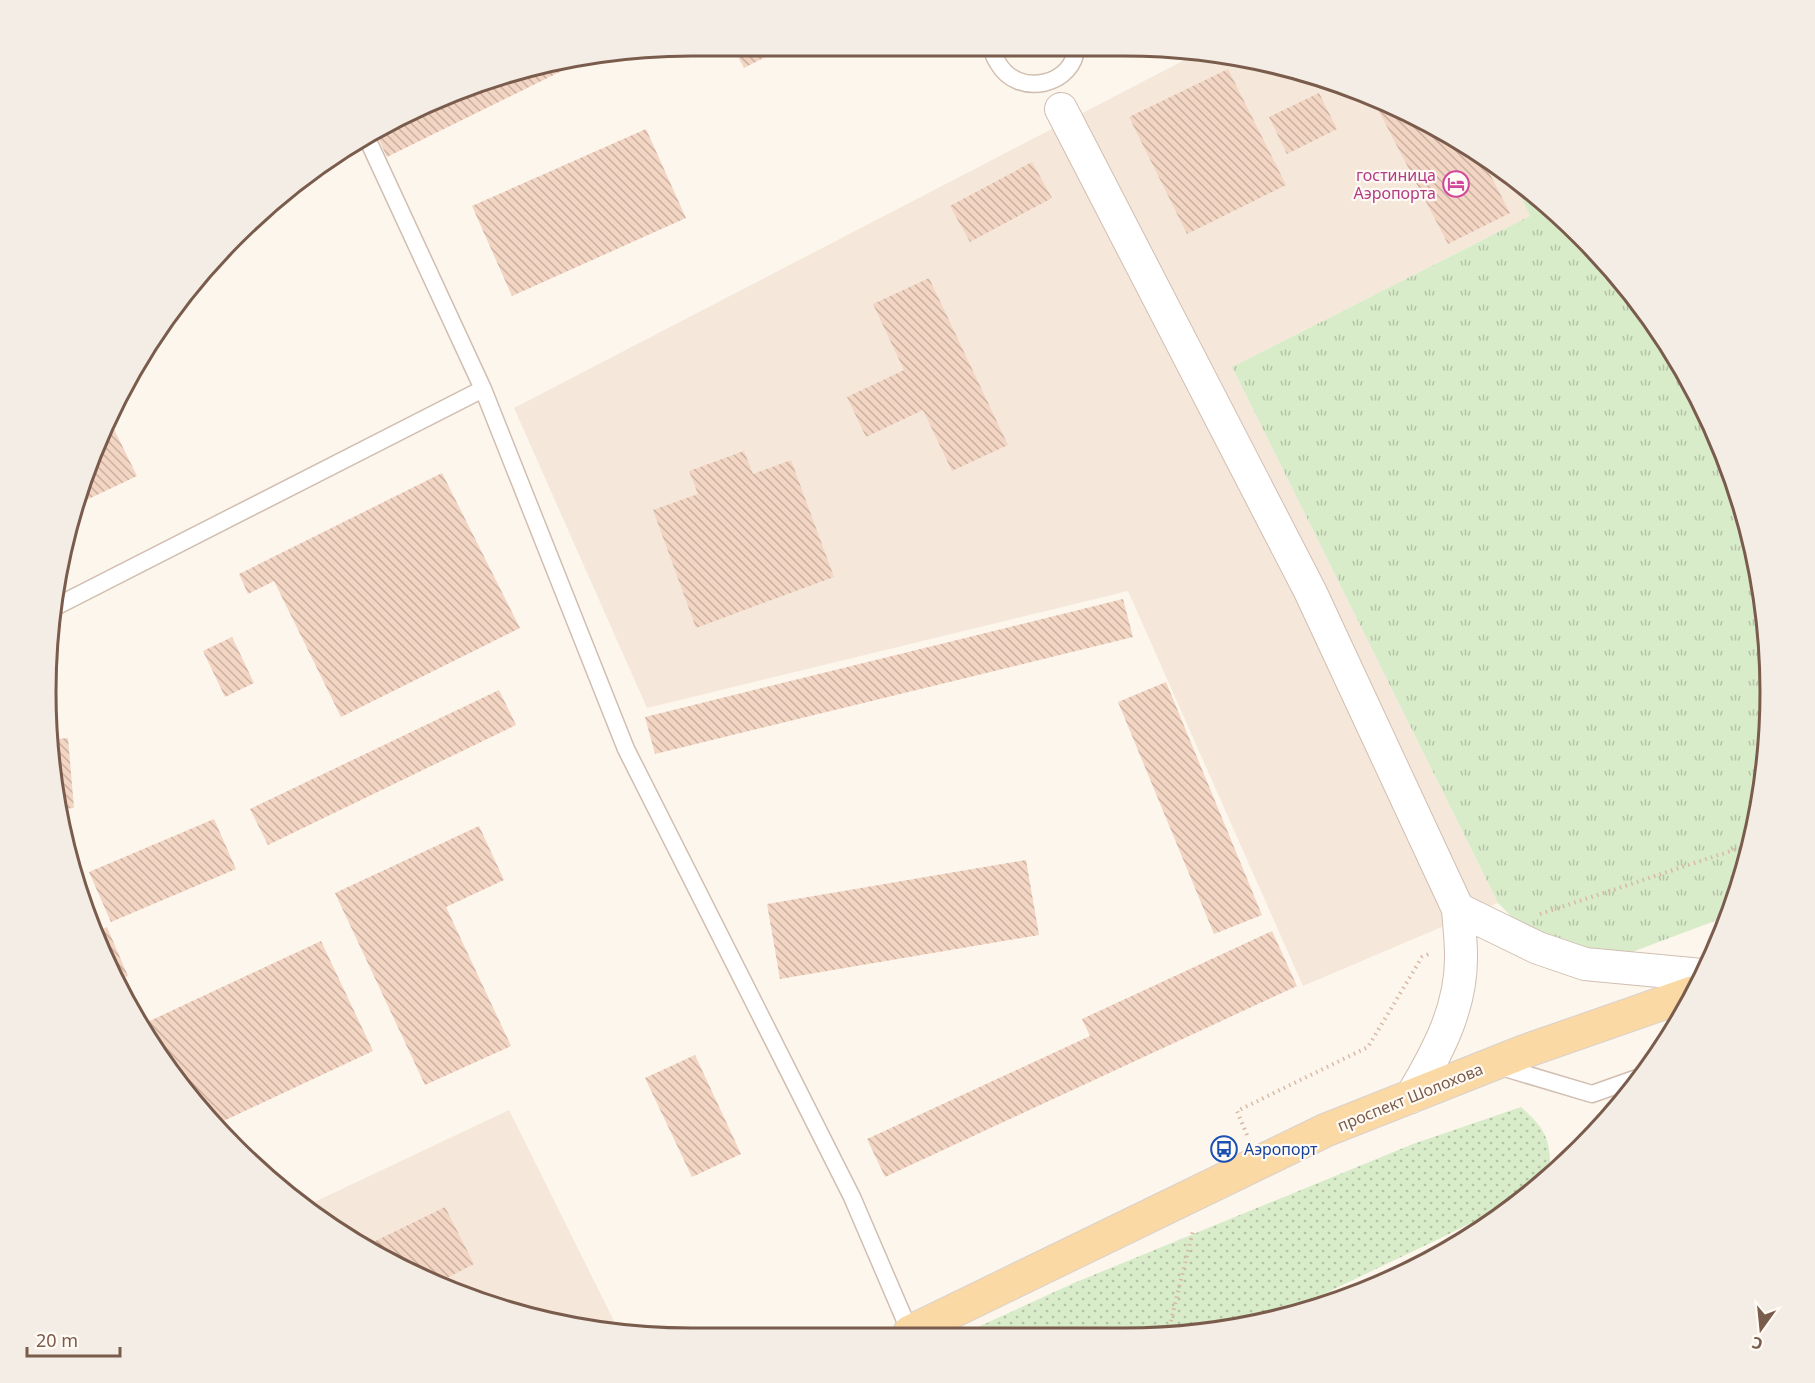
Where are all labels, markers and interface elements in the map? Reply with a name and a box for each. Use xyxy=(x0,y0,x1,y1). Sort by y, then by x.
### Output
place label: гостиница Аэропорта xyxy=(1354,164,1436,204)
hotel icon: гостиница Аэропорта xyxy=(1441,169,1471,199)
street label: проспект Шолохова xyxy=(1334,1058,1486,1136)
bus stop icon: Аэропорт xyxy=(1209,1134,1239,1164)
place label: Аэропорт xyxy=(1244,1138,1318,1160)
north arrow xyxy=(1731,1299,1791,1359)
scale bar xyxy=(27,1320,120,1358)
text: 20 m xyxy=(36,1328,78,1352)
text: С xyxy=(1749,1332,1765,1355)

